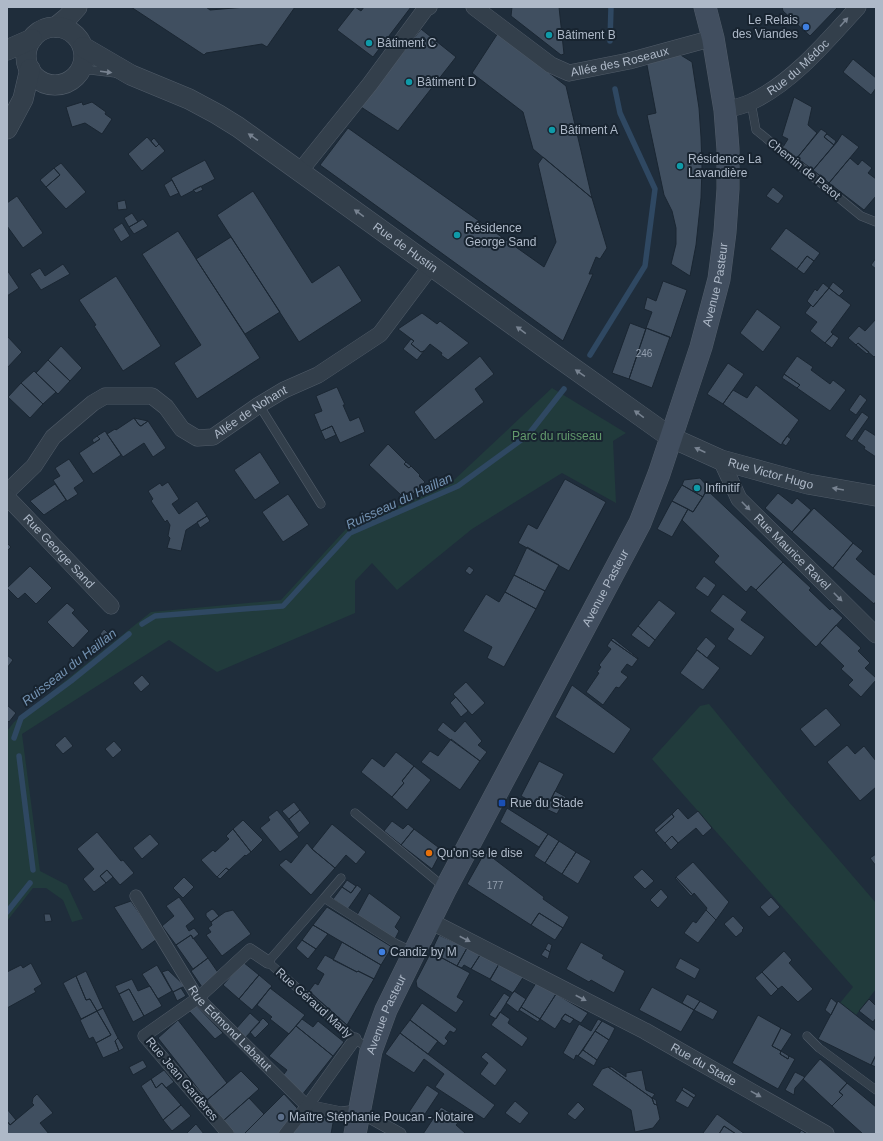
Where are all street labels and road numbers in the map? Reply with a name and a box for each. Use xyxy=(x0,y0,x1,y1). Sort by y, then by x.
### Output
street label: Rue du Médoc xyxy=(764,36,832,98)
street label: Allée des Roseaux xyxy=(569,43,670,80)
street label: Chemin de Petot xyxy=(765,135,844,203)
street label: Rue de Hustin xyxy=(370,220,440,275)
street label: Avenue Pasteur xyxy=(700,242,731,328)
street label: Allée de Nohant xyxy=(211,382,290,442)
street label: Rue Victor Hugo xyxy=(726,455,815,492)
street label: Rue George Sand xyxy=(20,511,97,591)
street label: Rue Maurice Ravel xyxy=(751,511,833,593)
street label: Avenue Pasteur xyxy=(579,547,632,629)
street label: Rue Géraud Marly xyxy=(273,965,355,1041)
street label: Avenue Pasteur xyxy=(363,972,409,1056)
street label: Rue Edmond Labatut xyxy=(185,983,275,1074)
street label: Rue Jean Gardères xyxy=(143,1034,221,1124)
street label: Rue du Stade xyxy=(668,1040,739,1089)

